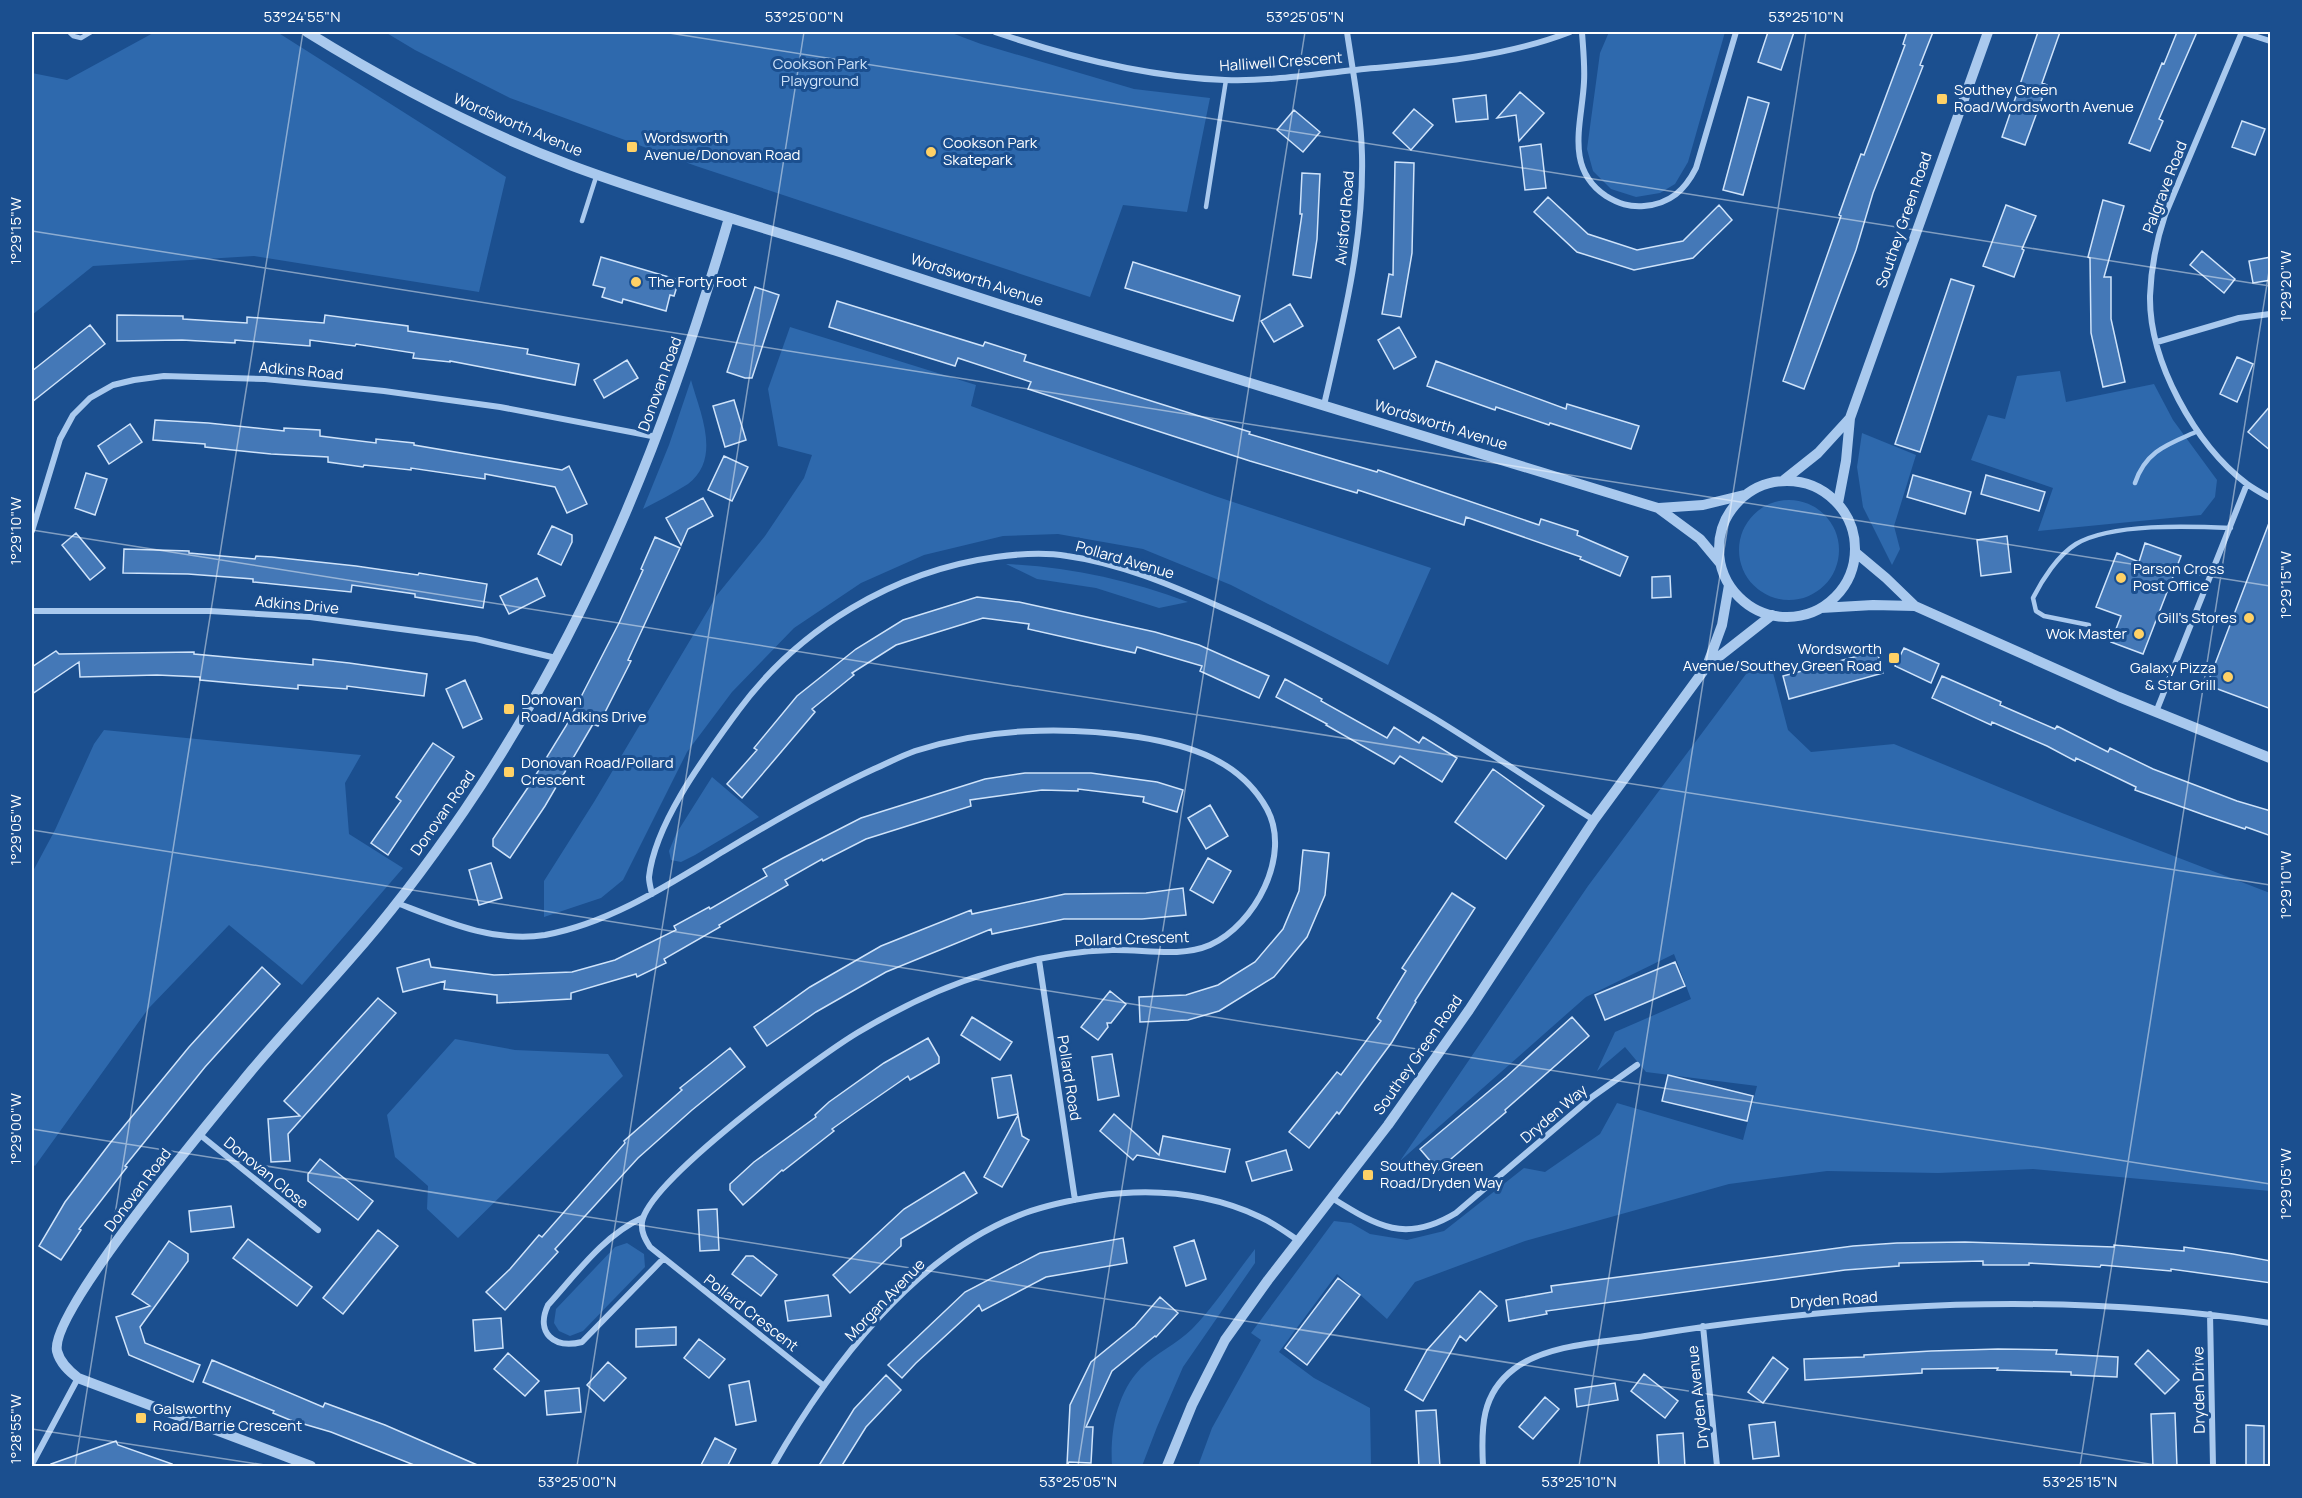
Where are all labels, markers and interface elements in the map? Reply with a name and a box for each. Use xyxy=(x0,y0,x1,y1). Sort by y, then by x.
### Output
text: 53°24'55"N xyxy=(263,6,341,27)
text: 53°25'00"N xyxy=(765,6,843,27)
text: 53°25'05"N xyxy=(1266,6,1344,27)
text: 53°25'10"N xyxy=(1768,6,1844,27)
street label: Halliwell Crescent xyxy=(1219,47,1343,76)
park label: Cookson Park Playground xyxy=(773,53,868,91)
place label: Southey Green Road/Wordsworth Avenue xyxy=(1954,79,2134,117)
street label: Wordsworth Avenue xyxy=(450,88,586,161)
marker: Southey Green Road/Wordsworth Avenue xyxy=(1935,92,1949,106)
place label: Wordsworth Avenue/Donovan Road xyxy=(644,127,801,165)
place label: Cookson Park Skatepark xyxy=(943,132,1038,170)
street label: Palgrave Road xyxy=(2137,138,2192,236)
marker: Wordsworth Avenue/Donovan Road xyxy=(625,140,639,154)
marker: Cookson Park Skatepark xyxy=(924,145,938,159)
street label: Southey Green Road xyxy=(1870,149,1937,290)
street label: Avisford Road xyxy=(1330,170,1359,266)
text: 1°29'15"W xyxy=(5,197,26,265)
street label: Wordsworth Avenue xyxy=(908,248,1046,311)
text: 1°29'20"W xyxy=(2275,250,2296,322)
place label: The Forty Foot xyxy=(648,271,747,292)
marker: The Forty Foot xyxy=(629,275,643,289)
street label: Donovan Road xyxy=(633,334,686,434)
street label: Adkins Road xyxy=(258,356,344,385)
street label: Wordsworth Avenue xyxy=(1372,394,1511,455)
text: 1°29'10"W xyxy=(5,497,26,565)
street label: Pollard Avenue xyxy=(1073,535,1177,584)
text: 1°29'15"W xyxy=(2275,551,2296,619)
place label: Parson Cross Post Office xyxy=(2133,558,2224,596)
marker: Parson Cross Post Office xyxy=(2114,571,2128,585)
street label: Adkins Drive xyxy=(254,590,340,619)
place label: Gill's Stores xyxy=(2158,607,2237,628)
marker: Gill's Stores xyxy=(2242,611,2256,625)
place label: Wok Master xyxy=(2046,623,2128,644)
marker: Wok Master xyxy=(2132,627,2146,641)
place label: Wordsworth Avenue/Southey Green Road xyxy=(1683,638,1882,676)
marker: Wordsworth Avenue/Southey Green Road xyxy=(1887,651,1901,665)
place label: Galaxy Pizza & Star Grill xyxy=(2130,657,2216,695)
marker: Galaxy Pizza & Star Grill xyxy=(2221,670,2235,684)
place label: Donovan Road/Adkins Drive xyxy=(521,689,647,727)
marker: Donovan Road/Adkins Drive xyxy=(502,702,516,716)
place label: Donovan Road/Pollard Crescent xyxy=(521,752,674,790)
marker: Donovan Road/Pollard Crescent xyxy=(502,765,516,779)
street label: Donovan Road xyxy=(405,766,480,859)
text: 1°29'05"W xyxy=(5,794,26,866)
text: 1°29'10"W xyxy=(2275,851,2296,919)
street label: Pollard Crescent xyxy=(1074,926,1190,951)
street label: Southey Green Road xyxy=(1368,990,1467,1119)
street label: Pollard Road xyxy=(1052,1034,1087,1122)
street label: Dryden Way xyxy=(1516,1079,1592,1148)
text: 1°29'00"W xyxy=(5,1093,26,1165)
street label: Donovan Close xyxy=(220,1132,313,1213)
street label: Donovan Road xyxy=(99,1144,176,1236)
text: 1°29'05"W xyxy=(2275,1148,2296,1220)
place label: Southey Green Road/Dryden Way xyxy=(1380,1155,1503,1193)
marker: Southey Green Road/Dryden Way xyxy=(1361,1168,1375,1182)
street label: Morgan Avenue xyxy=(840,1254,930,1345)
street label: Pollard Crescent xyxy=(700,1269,803,1356)
street label: Dryden Road xyxy=(1789,1286,1879,1313)
street label: Dryden Avenue xyxy=(1682,1344,1713,1450)
street label: Dryden Drive xyxy=(2187,1346,2210,1434)
text: 1°28'55"W xyxy=(5,1394,26,1464)
place label: Galsworthy Road/Barrie Crescent xyxy=(153,1398,302,1436)
marker: Galsworthy Road/Barrie Crescent xyxy=(134,1411,148,1425)
text: 53°25'00"N xyxy=(538,1471,616,1492)
text: 53°25'05"N xyxy=(1039,1471,1117,1492)
text: 53°25'10"N xyxy=(1541,1471,1617,1492)
text: 53°25'15"N xyxy=(2043,1471,2117,1492)

